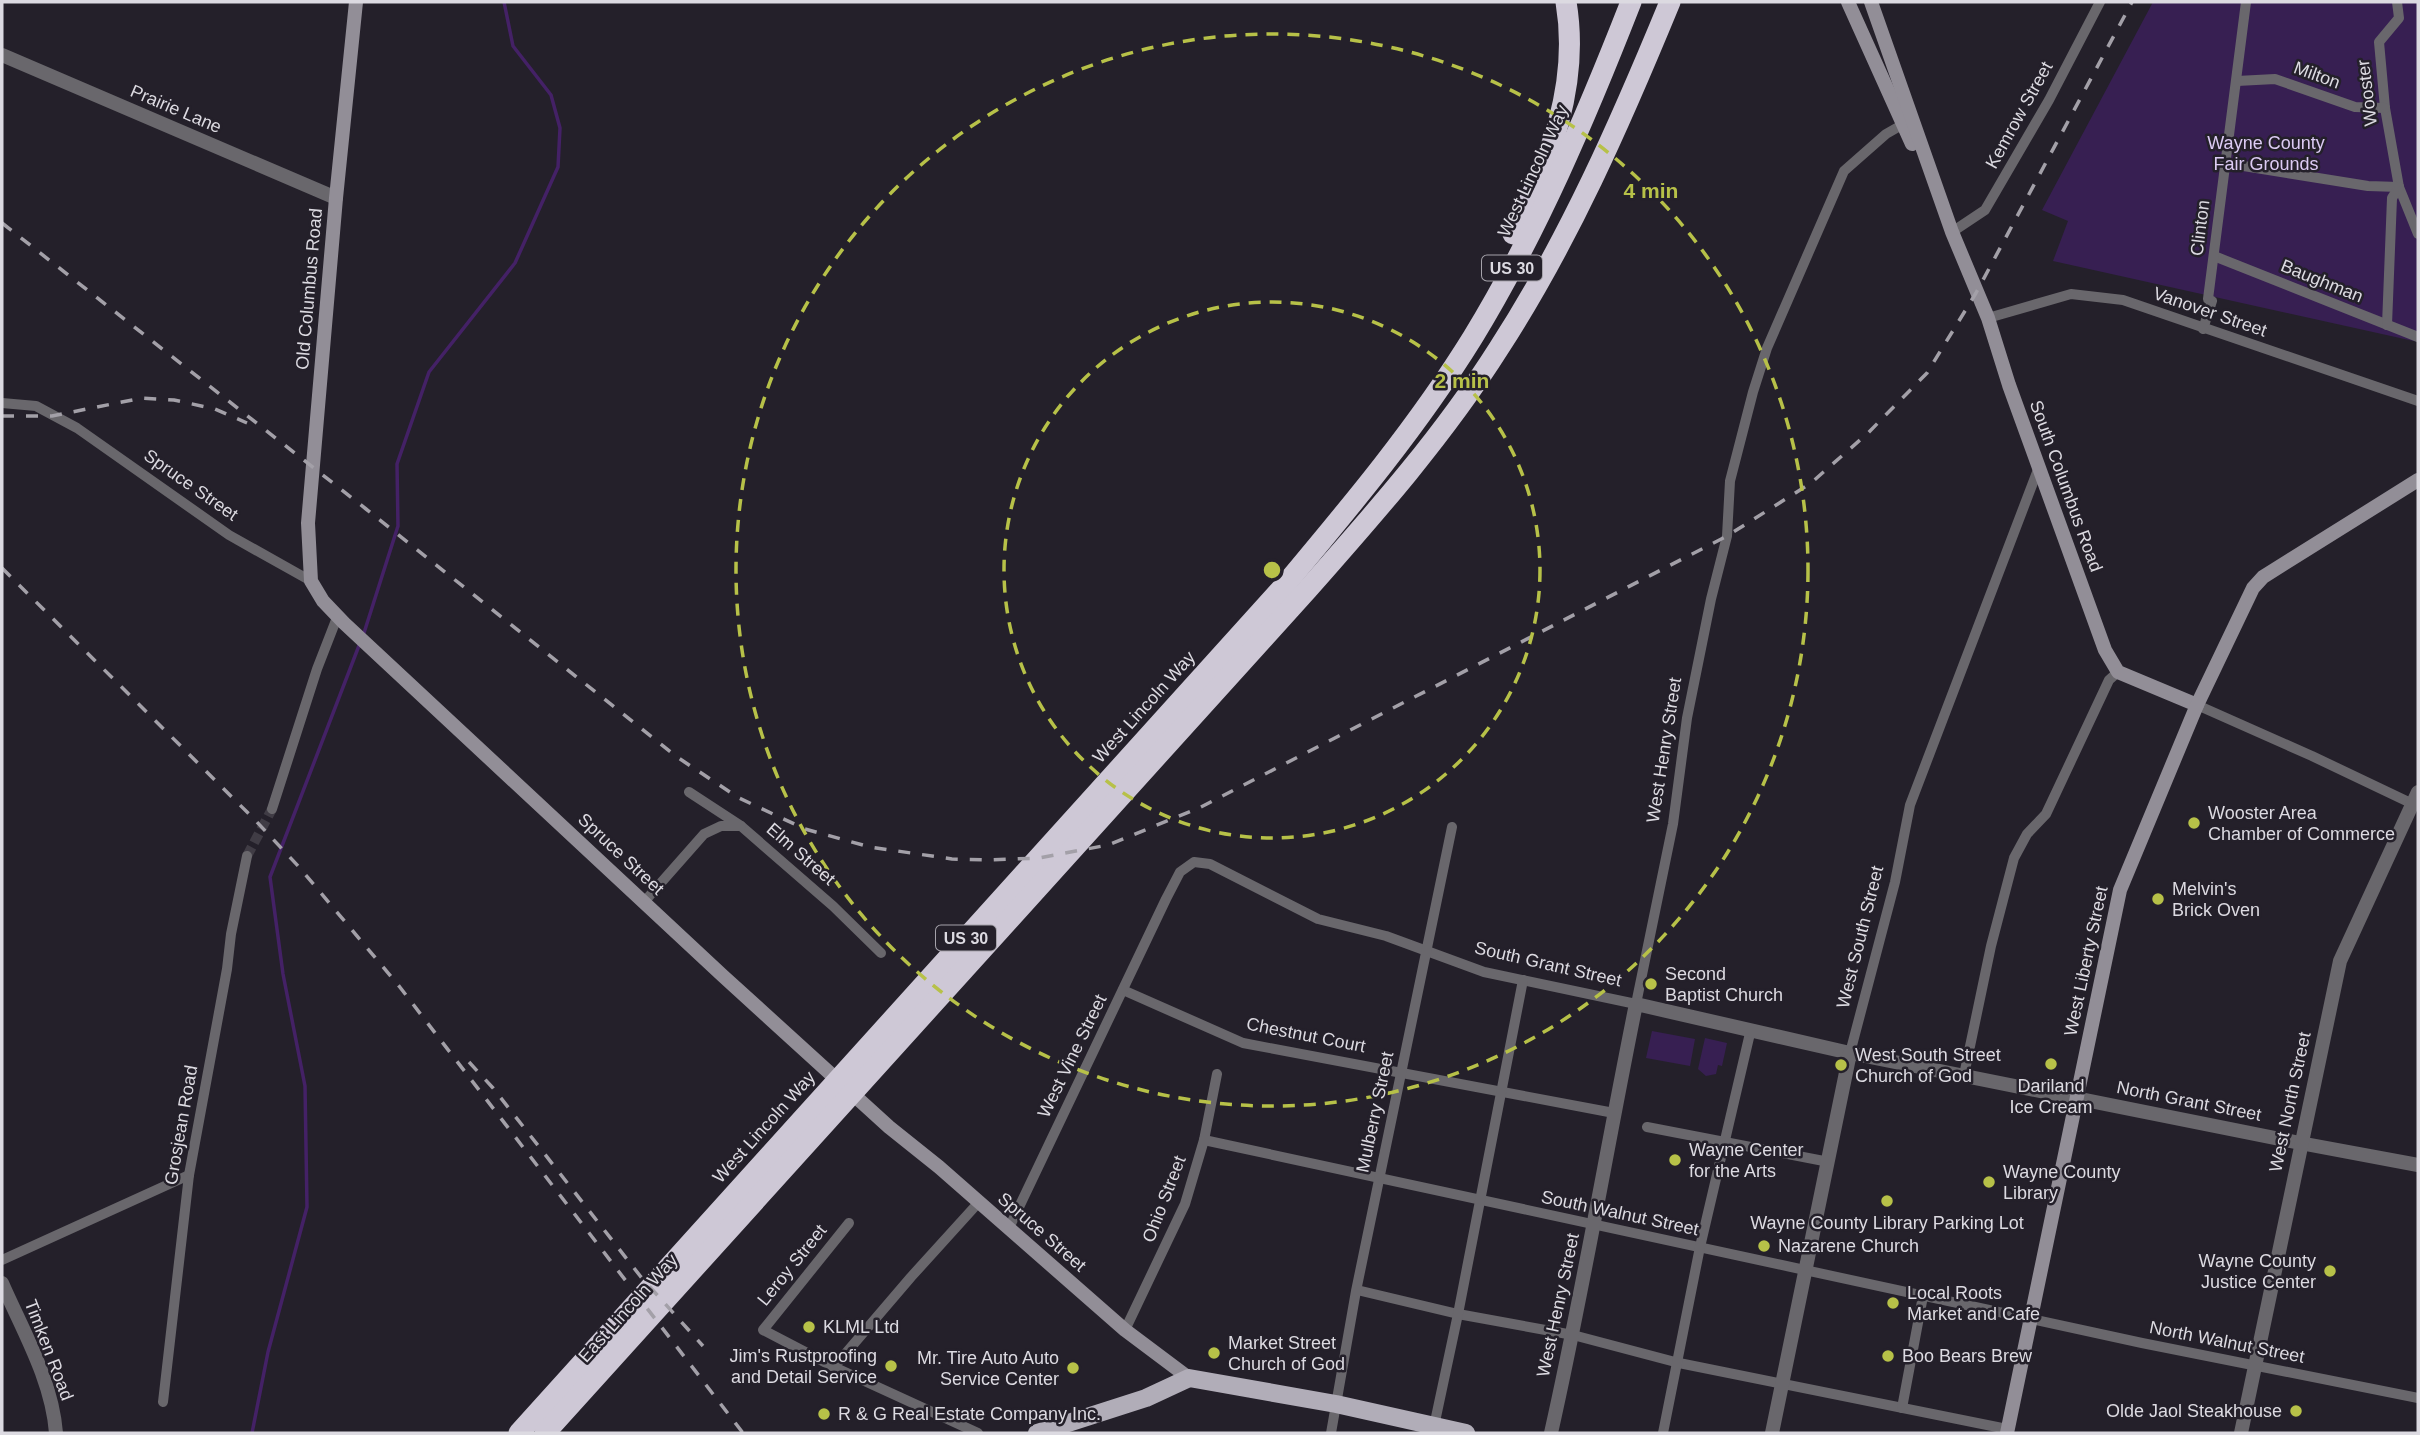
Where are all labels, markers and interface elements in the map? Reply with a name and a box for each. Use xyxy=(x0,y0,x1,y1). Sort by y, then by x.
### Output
street label: Milton xyxy=(2291,57,2343,93)
street label: Kemrow Street xyxy=(1981,58,2057,172)
street label: Wooster xyxy=(2353,59,2381,127)
street label: Prairie Lane xyxy=(127,81,225,137)
street label: West Lincoln Way xyxy=(1494,102,1572,240)
park label: Wayne County Fair Grounds xyxy=(2207,133,2325,174)
text: 4 min xyxy=(1624,179,1678,202)
street label: Clinton xyxy=(2187,199,2213,257)
street label: Old Columbus Road xyxy=(292,207,326,371)
street label: Baughman xyxy=(2278,255,2366,307)
road number: US 30 xyxy=(1482,256,1542,280)
street label: Vanover Street xyxy=(2151,283,2269,341)
text: 2 min xyxy=(1435,369,1489,392)
street label: South Columbus Road xyxy=(2026,397,2106,575)
street label: Spruce Street xyxy=(140,445,242,525)
centre of rings xyxy=(1260,558,1284,582)
street label: West Lincoln Way xyxy=(1089,647,1199,767)
street label: West Henry Street xyxy=(1643,676,1685,824)
place label: Wooster Area Chamber of Commerce xyxy=(2208,803,2395,844)
street label: Spruce Street xyxy=(574,809,668,899)
marker: Wooster Area Chamber of Commerce xyxy=(2186,815,2202,831)
street label: Elm Street xyxy=(763,819,839,889)
street label: West South Street xyxy=(1833,864,1887,1010)
place label: Melvin's Brick Oven xyxy=(2172,879,2260,920)
street label: West Liberty Street xyxy=(2060,884,2112,1038)
marker: Melvin's Brick Oven xyxy=(2150,891,2166,907)
road number: US 30 xyxy=(936,926,996,950)
street label: South Grant Street xyxy=(1473,937,1623,991)
place label: Second Baptist Church xyxy=(1665,964,1783,1005)
marker: Second Baptist Church xyxy=(1643,976,1659,992)
street label: West Vine Street xyxy=(1034,991,1110,1121)
street label: Chestnut Court xyxy=(1245,1014,1367,1056)
street label: West North Street xyxy=(2265,1030,2315,1174)
place label: West South Street Church of God xyxy=(1855,1045,2001,1086)
street label: Mulberry Street xyxy=(1352,1050,1398,1174)
marker: Dariland Ice Cream xyxy=(2043,1056,2059,1072)
marker: West South Street Church of God xyxy=(1833,1057,1849,1073)
street label: Grosjean Road xyxy=(161,1064,201,1186)
street label: West Lincoln Way xyxy=(709,1067,819,1187)
place label: Dariland Ice Cream xyxy=(2009,1076,2093,1117)
street label: North Grant Street xyxy=(2115,1077,2263,1125)
place label: Wayne Center for the Arts xyxy=(1689,1140,1803,1181)
marker: Wayne Center for the Arts xyxy=(1667,1152,1683,1168)
street label: Ohio Street xyxy=(1138,1153,1190,1245)
place label: Wayne County Library xyxy=(2003,1162,2120,1203)
marker: Wayne County Library xyxy=(1981,1174,1997,1190)
street label: South Walnut Street xyxy=(1539,1187,1701,1239)
street label: Spruce Street xyxy=(994,1188,1090,1276)
marker: Wayne County Library Parking Lot xyxy=(1879,1193,1895,1209)
place label: Wayne County Library Parking Lot xyxy=(1750,1213,2024,1233)
street label: Leroy Street xyxy=(753,1221,831,1309)
street label: West Henry Street xyxy=(1533,1231,1583,1379)
place label: Nazarene Church xyxy=(1778,1236,1919,1256)
marker: Nazarene Church xyxy=(1756,1238,1772,1254)
street label: East Lincoln Way xyxy=(574,1250,682,1366)
place label: Wayne County Justice Center xyxy=(2199,1251,2316,1292)
marker: Wayne County Justice Center xyxy=(2322,1263,2338,1279)
place label: Local Roots Market and Cafe xyxy=(1907,1283,2040,1324)
marker: Local Roots Market and Cafe xyxy=(1885,1295,1901,1311)
street label: Timken Road xyxy=(21,1297,77,1403)
place label: KLML Ltd xyxy=(823,1317,899,1337)
street label: North Walnut Street xyxy=(2148,1317,2306,1367)
marker: KLML Ltd xyxy=(801,1319,817,1335)
place label: Market Street Church of God xyxy=(1228,1333,1345,1374)
marker: Market Street Church of God xyxy=(1206,1345,1222,1361)
place label: Jim's Rustproofing and Detail Service xyxy=(730,1346,877,1387)
place label: Boo Bears Brew xyxy=(1902,1346,2033,1366)
place label: Mr. Tire Auto Auto Service Center xyxy=(917,1348,1059,1389)
marker: Boo Bears Brew xyxy=(1880,1348,1896,1364)
marker: Jim's Rustproofing and Detail Service xyxy=(883,1358,899,1374)
marker: Mr. Tire Auto Auto Service Center xyxy=(1065,1360,1081,1376)
place label: Olde Jaol Steakhouse xyxy=(2106,1401,2282,1421)
marker: Olde Jaol Steakhouse xyxy=(2288,1403,2304,1419)
place label: R & G Real Estate Company Inc. xyxy=(838,1404,1101,1424)
marker: R & G Real Estate Company Inc. xyxy=(816,1406,832,1422)

